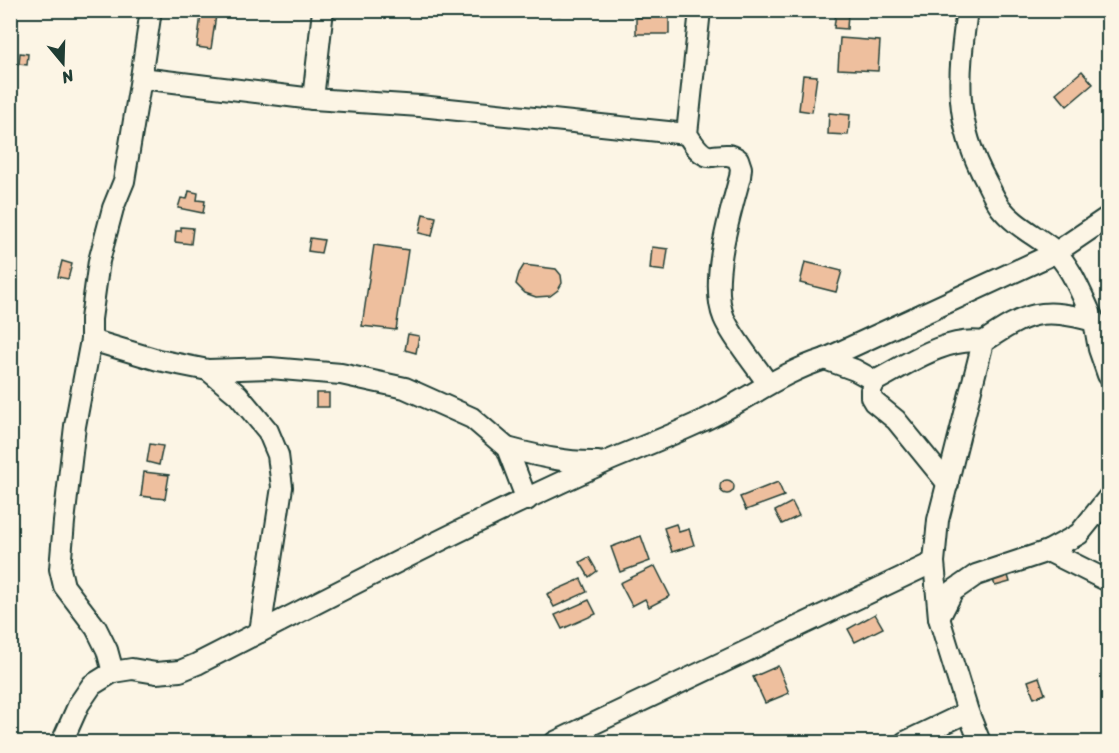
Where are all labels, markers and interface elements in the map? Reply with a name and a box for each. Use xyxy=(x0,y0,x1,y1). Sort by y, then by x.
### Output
north arrow xyxy=(33,33,93,93)
text: N xyxy=(57,61,79,93)

